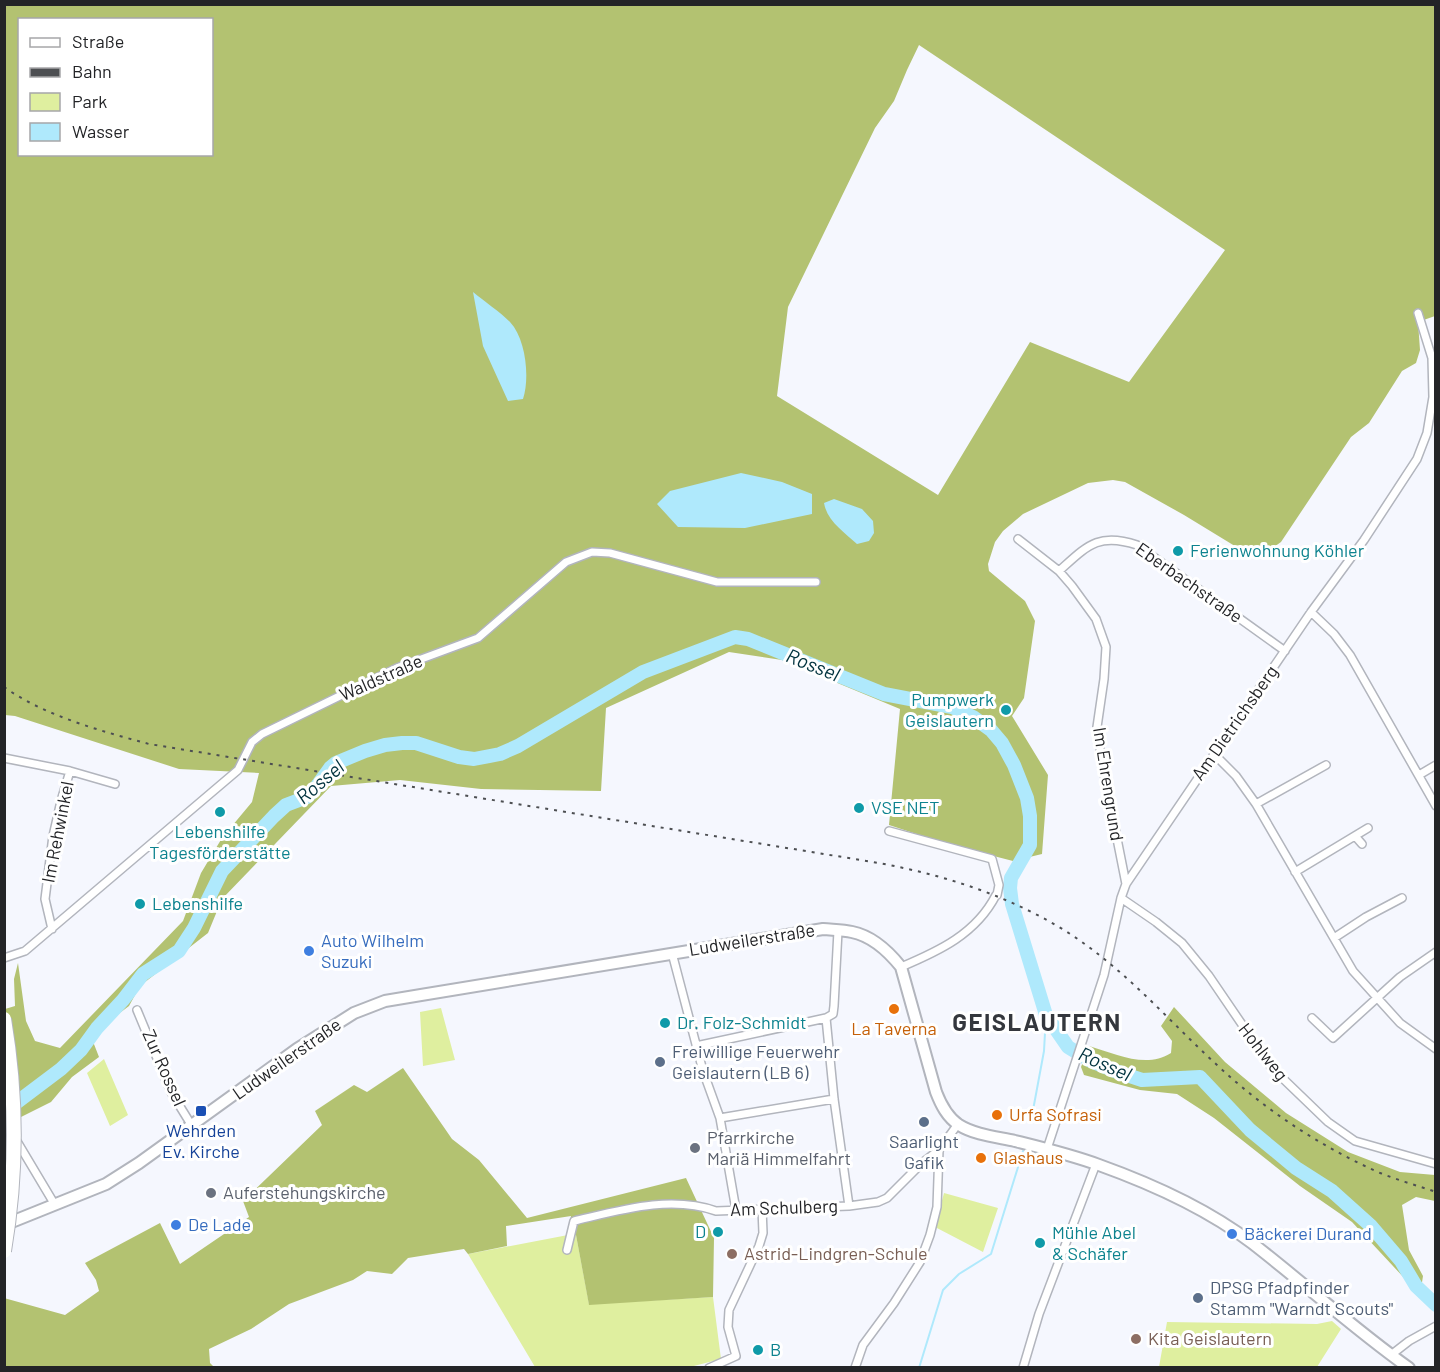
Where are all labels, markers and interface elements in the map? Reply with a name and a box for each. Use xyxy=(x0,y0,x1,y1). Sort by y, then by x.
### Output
legend xyxy=(18,18,213,156)
text: Straße xyxy=(72,30,124,52)
text: Bahn xyxy=(72,60,112,82)
text: Park xyxy=(72,90,107,112)
text: Wasser xyxy=(72,120,130,142)
street label: Eberbachstraße xyxy=(1132,537,1247,627)
place label: Ferienwohnung Köhler xyxy=(1190,539,1365,561)
marker: Ferienwohnung Köhler xyxy=(1171,544,1185,558)
water label: Rossel xyxy=(783,643,844,686)
street label: Waldstraße xyxy=(336,649,426,705)
street label: Am Dietrichsberg xyxy=(1186,661,1282,784)
place label: Pumpwerk Geislautern xyxy=(905,688,994,731)
marker: Pumpwerk Geislautern xyxy=(999,703,1013,717)
street label: Im Ehrengrund xyxy=(1089,725,1129,842)
water label: Rossel xyxy=(290,754,349,808)
street label: Im Rehwinkel xyxy=(36,779,78,884)
place label: VSE NET xyxy=(871,796,940,818)
marker: VSE NET xyxy=(852,801,866,815)
marker: Lebenshilfe Tagesförderstätte xyxy=(213,805,227,819)
place label: Lebenshilfe Tagesförderstätte xyxy=(149,820,291,863)
place label: Lebenshilfe xyxy=(152,892,243,914)
marker: Lebenshilfe xyxy=(133,897,147,911)
street label: Ludweilerstraße xyxy=(687,918,816,960)
place label: Auto Wilhelm Suzuki xyxy=(321,929,424,972)
marker: Auto Wilhelm Suzuki xyxy=(302,944,316,958)
marker: La Taverna xyxy=(887,1002,901,1016)
district label: GEISLAUTERN xyxy=(952,1007,1122,1036)
place label: Dr. Folz-Schmidt xyxy=(677,1011,807,1033)
street label: Ludweilerstraße xyxy=(228,1013,345,1104)
marker: Dr. Folz-Schmidt xyxy=(658,1016,672,1030)
place label: La Taverna xyxy=(851,1017,937,1039)
street label: Hohlweg xyxy=(1234,1018,1293,1085)
street label: Zur Rossel xyxy=(138,1026,191,1109)
place label: Freiwillige Feuerwehr Geislautern (LB 6) xyxy=(672,1040,840,1083)
water label: Rossel xyxy=(1075,1041,1136,1086)
marker: Freiwillige Feuerwehr Geislautern (LB 6) xyxy=(653,1055,667,1069)
place label: Urfa Sofrasi xyxy=(1009,1103,1102,1125)
marker: Wehrden Ev. Kirche xyxy=(194,1104,208,1118)
marker: Urfa Sofrasi xyxy=(990,1108,1004,1122)
marker: Saarlight Gafik xyxy=(917,1115,931,1129)
place label: Wehrden Ev. Kirche xyxy=(162,1119,240,1162)
place label: Pfarrkirche Mariä Himmelfahrt xyxy=(707,1126,851,1169)
place label: Saarlight Gafik xyxy=(889,1130,959,1173)
marker: Pfarrkirche Mariä Himmelfahrt xyxy=(688,1141,702,1155)
place label: Glashaus xyxy=(993,1146,1063,1168)
marker: Glashaus xyxy=(974,1151,988,1165)
place label: Auferstehungskirche xyxy=(223,1181,386,1203)
marker: Auferstehungskirche xyxy=(204,1186,218,1200)
street label: Am Schulberg xyxy=(730,1194,838,1220)
place label: De Lade xyxy=(188,1213,251,1235)
marker: De Lade xyxy=(169,1218,183,1232)
place label: D xyxy=(695,1220,706,1242)
place label: Mühle Abel & Schäfer xyxy=(1052,1221,1136,1264)
place label: Bäckerei Durand xyxy=(1244,1222,1372,1244)
marker: D xyxy=(711,1225,725,1239)
marker: Bäckerei Durand xyxy=(1225,1227,1239,1241)
marker: Mühle Abel & Schäfer xyxy=(1033,1236,1047,1250)
place label: Astrid-Lindgren-Schule xyxy=(744,1242,928,1264)
marker: Astrid-Lindgren-Schule xyxy=(725,1247,739,1261)
place label: DPSG Pfadpfinder Stamm "Warndt Scouts" xyxy=(1210,1276,1394,1319)
marker: DPSG Pfadpfinder Stamm "Warndt Scouts" xyxy=(1191,1291,1205,1305)
place label: Kita Geislautern xyxy=(1148,1327,1272,1349)
marker: Kita Geislautern xyxy=(1129,1332,1143,1346)
place label: B xyxy=(770,1338,781,1360)
marker: B xyxy=(751,1343,765,1357)

